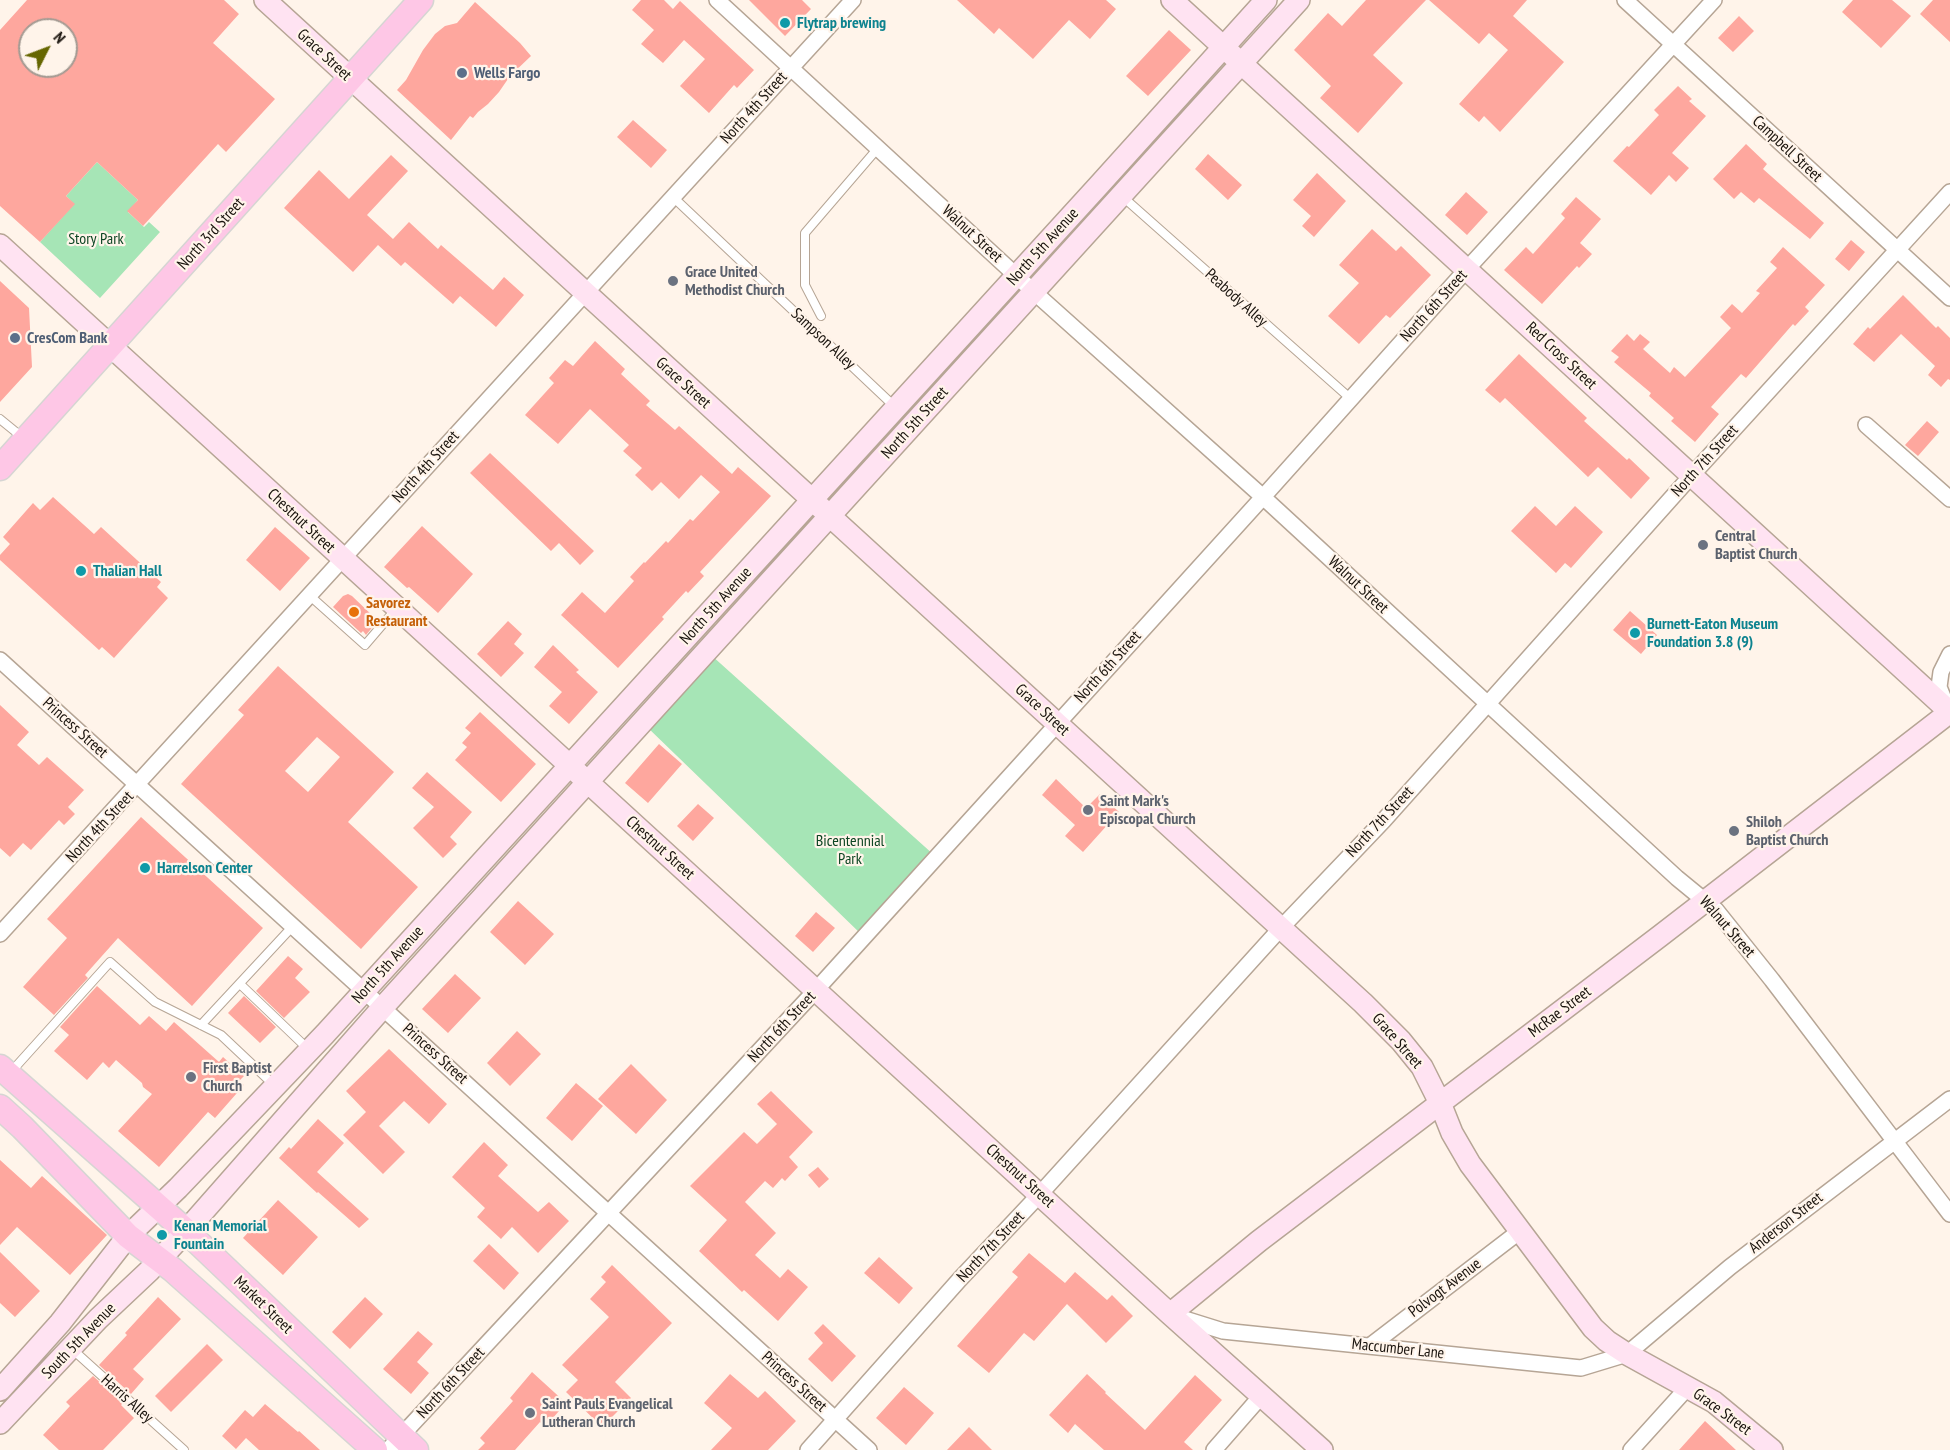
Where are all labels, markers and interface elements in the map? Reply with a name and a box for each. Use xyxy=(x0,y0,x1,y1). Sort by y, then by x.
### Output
place label: Flytrap brewing xyxy=(797,13,886,33)
marker: Flytrap brewing xyxy=(778,16,792,30)
north arrow xyxy=(18,18,78,78)
street label: Grace Street xyxy=(293,25,355,85)
text: N xyxy=(50,27,70,47)
place label: Wells Fargo xyxy=(474,63,540,83)
marker: Wells Fargo xyxy=(455,66,469,80)
street label: North 4th Street xyxy=(717,68,791,148)
street label: Campbell Street xyxy=(1748,112,1826,186)
street label: North 3rd Street xyxy=(174,194,248,274)
street label: Walnut Street xyxy=(938,201,1006,267)
street label: North 5th Avenue xyxy=(1003,204,1083,290)
park label: Story Park xyxy=(68,229,124,249)
place label: Grace United Methodist Church xyxy=(685,262,785,300)
street label: Peabody Alley xyxy=(1201,265,1271,331)
street label: North 6th Street xyxy=(1397,266,1471,346)
marker: Grace United Methodist Church xyxy=(666,274,680,288)
street label: Sampson Alley xyxy=(787,304,859,374)
street label: Red Cross Street xyxy=(1522,318,1600,394)
place label: CresCom Bank xyxy=(27,328,107,348)
marker: CresCom Bank xyxy=(8,331,22,345)
street label: Grace Street xyxy=(652,353,714,413)
street label: North 5th Street xyxy=(878,383,952,463)
street label: North 7th Street xyxy=(1668,421,1742,501)
street label: North 4th Street xyxy=(389,427,463,507)
street label: Chestnut Street xyxy=(263,485,339,557)
place label: Central Baptist Church xyxy=(1715,526,1797,564)
marker: Central Baptist Church xyxy=(1696,538,1710,552)
street label: Walnut Street xyxy=(1324,552,1392,618)
place label: Thalian Hall xyxy=(93,561,162,581)
street label: North 5th Avenue xyxy=(676,563,756,649)
marker: Thalian Hall xyxy=(74,564,88,578)
place label: Savorez Restaurant xyxy=(366,593,427,631)
marker: Savorez Restaurant xyxy=(347,605,361,619)
place label: Burnett-Eaton Museum Foundation 3.8 (9) xyxy=(1647,614,1778,652)
marker: Burnett-Eaton Museum Foundation 3.8 (9) xyxy=(1628,626,1642,640)
street label: North 6th Street xyxy=(1071,627,1145,707)
street label: Grace Street xyxy=(1011,680,1073,740)
street label: Princess Street xyxy=(38,694,112,762)
street label: North 7th Street xyxy=(1342,782,1418,862)
street label: North 4th Street xyxy=(62,787,138,867)
place label: Saint Mark's Episcopal Church xyxy=(1100,791,1196,829)
marker: Saint Mark's Episcopal Church xyxy=(1081,803,1095,817)
street label: Chestnut Street xyxy=(622,812,698,884)
place label: Shiloh Baptist Church xyxy=(1746,812,1828,850)
marker: Shiloh Baptist Church xyxy=(1727,824,1741,838)
park label: Bicentennial Park xyxy=(816,831,884,869)
place label: Harrelson Center xyxy=(157,858,253,878)
marker: Harrelson Center xyxy=(138,861,152,875)
street label: Walnut Street xyxy=(1695,892,1759,962)
street label: North 5th Avenue xyxy=(348,922,428,1008)
street label: McRae Street xyxy=(1525,982,1595,1042)
street label: North 6th Street xyxy=(744,987,820,1067)
street label: Grace Street xyxy=(1368,1009,1426,1073)
street label: Princess Street xyxy=(398,1020,472,1088)
place label: First Baptist Church xyxy=(203,1058,272,1096)
marker: First Baptist Church xyxy=(184,1070,198,1084)
street label: Chestnut Street xyxy=(982,1140,1058,1212)
street label: Anderson Street xyxy=(1745,1188,1827,1258)
street label: North 7th Street xyxy=(953,1207,1029,1287)
place label: Kenan Memorial Fountain xyxy=(174,1216,267,1254)
marker: Kenan Memorial Fountain xyxy=(155,1228,169,1242)
street label: Polvogt Avenue xyxy=(1405,1255,1485,1321)
street label: Market Street xyxy=(230,1272,296,1338)
street label: South 5th Avenue xyxy=(38,1299,120,1383)
street label: Maccumber Lane xyxy=(1351,1335,1445,1363)
street label: North 6th Street xyxy=(413,1343,489,1423)
street label: Princess Street xyxy=(757,1348,831,1416)
street label: Harris Alley xyxy=(97,1371,157,1427)
street label: Grace Street xyxy=(1689,1384,1755,1440)
place label: Saint Pauls Evangelical Lutheran Church xyxy=(542,1394,673,1432)
marker: Saint Pauls Evangelical Lutheran Church xyxy=(523,1406,537,1420)

